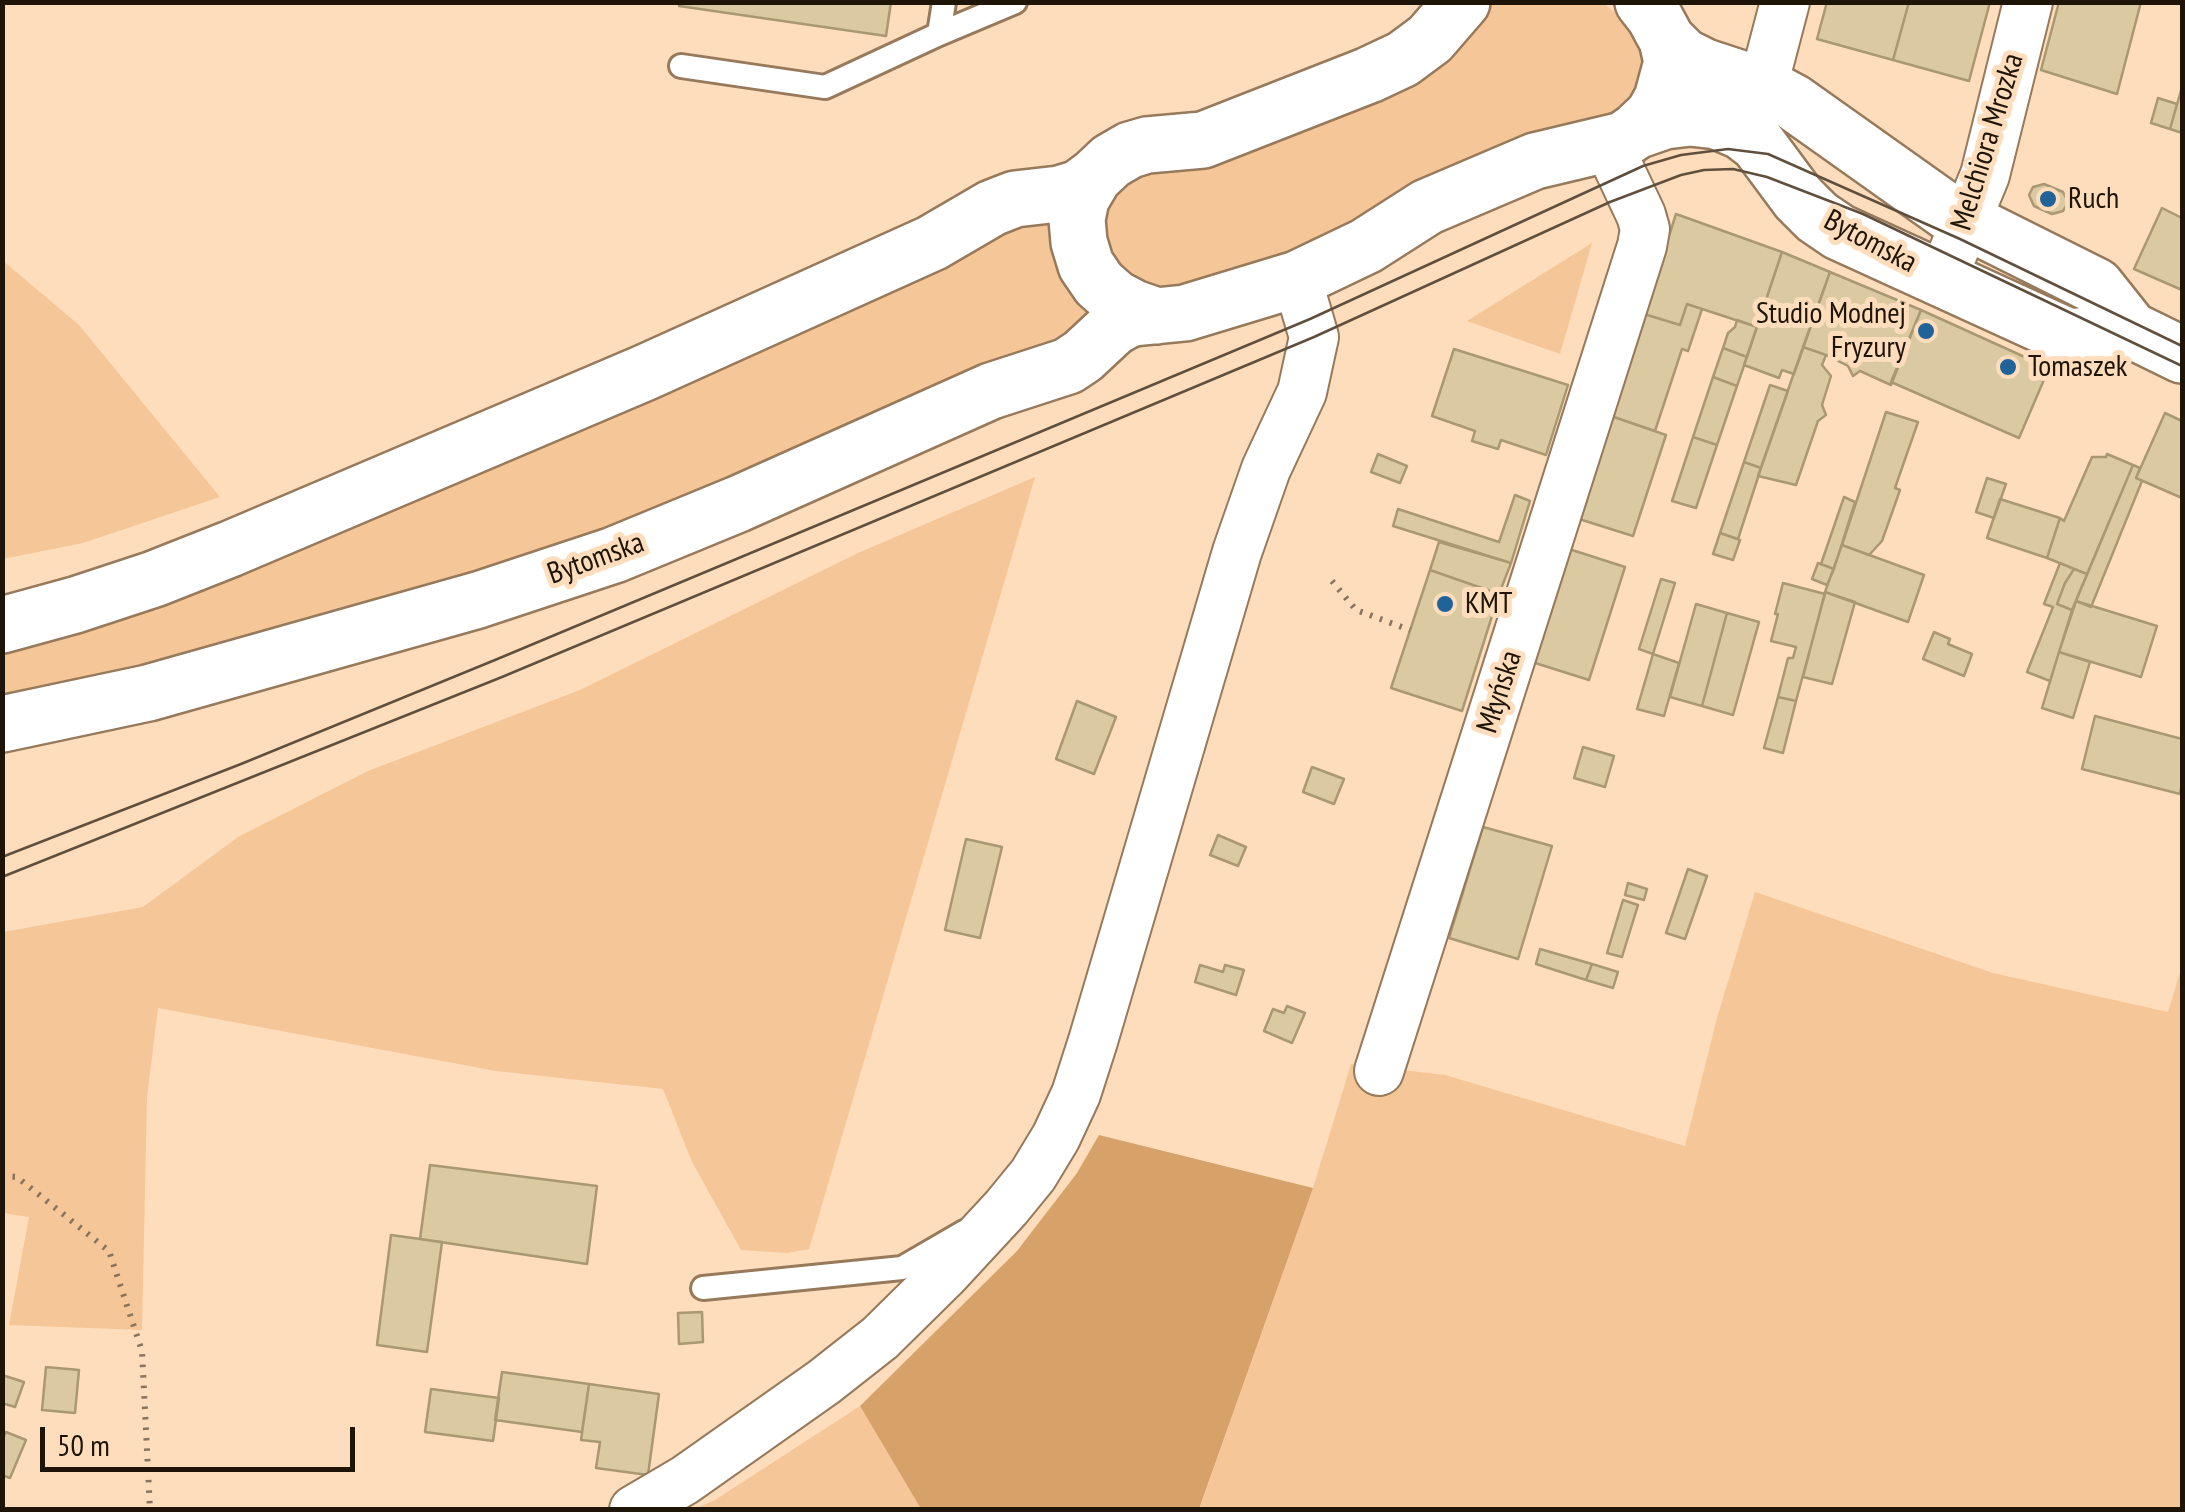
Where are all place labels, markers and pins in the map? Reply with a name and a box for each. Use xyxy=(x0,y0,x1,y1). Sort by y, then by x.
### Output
place label: Ruch xyxy=(2068,181,2119,217)
marker: Ruch xyxy=(2037,188,2059,210)
place label: Studio Modnej Fryzury xyxy=(1756,296,1906,366)
marker: Studio Modnej Fryzury xyxy=(1915,320,1937,342)
place label: Tomaszek xyxy=(2028,349,2127,385)
marker: Tomaszek xyxy=(1997,356,2019,378)
place label: KMT xyxy=(1465,586,1512,622)
marker: KMT xyxy=(1434,593,1456,615)

